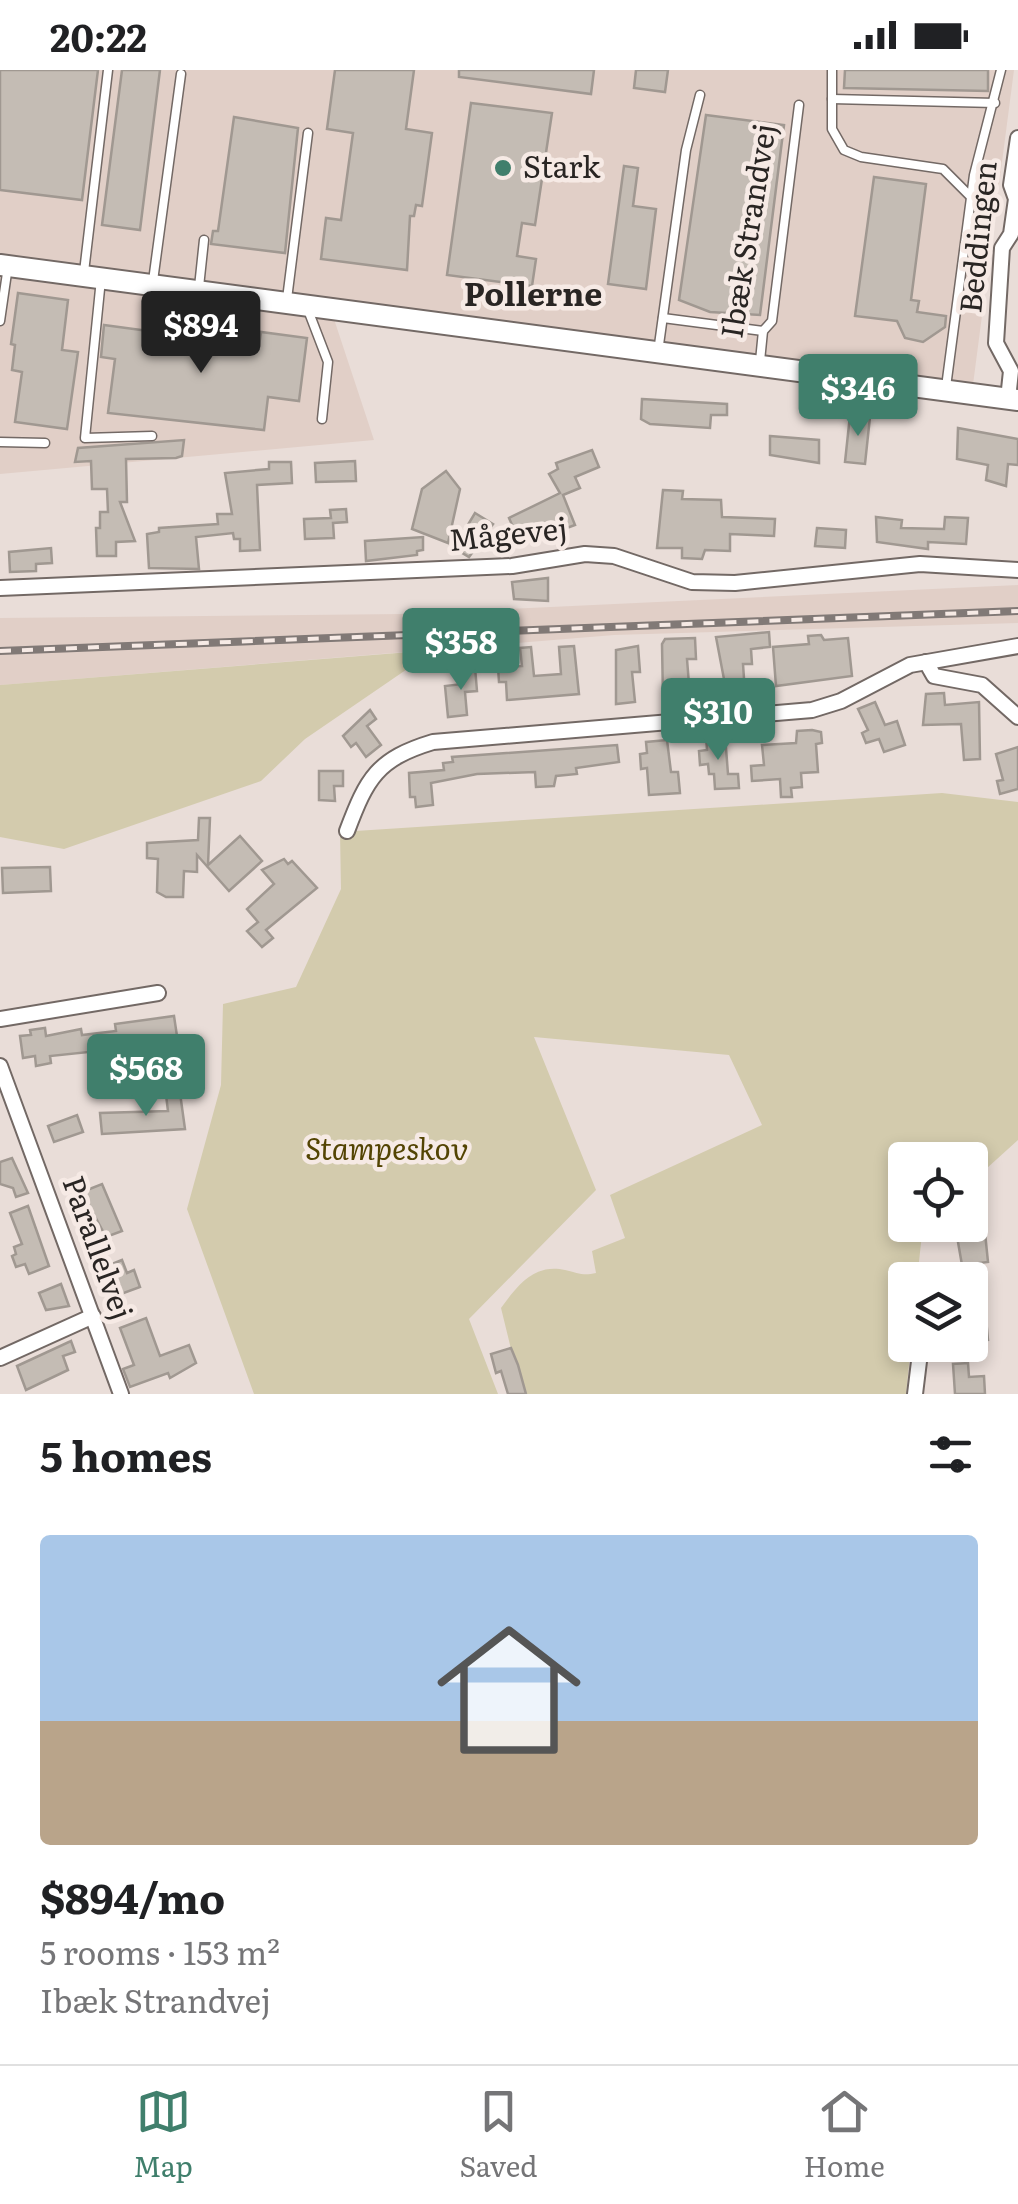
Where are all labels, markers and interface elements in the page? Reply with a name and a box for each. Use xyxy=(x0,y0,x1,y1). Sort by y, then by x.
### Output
text: 20:22 xyxy=(50,7,147,64)
street label: Ibæk Strandvej xyxy=(707,120,785,341)
place label: Stark xyxy=(523,143,601,187)
marker: Stark xyxy=(492,157,514,179)
street label: Beddingen xyxy=(946,158,1006,315)
district label: Pollerne xyxy=(464,268,602,316)
pin: $894 xyxy=(142,291,260,376)
text: $894 xyxy=(163,299,239,347)
pin: $346 xyxy=(799,354,917,439)
text: $346 xyxy=(821,362,895,410)
street label: Mågevej xyxy=(446,504,569,560)
pin: $358 xyxy=(402,608,520,693)
text: $358 xyxy=(425,616,498,664)
pin: $310 xyxy=(659,678,777,763)
text: $310 xyxy=(683,686,753,734)
pin: $568 xyxy=(87,1034,205,1119)
text: $568 xyxy=(109,1042,183,1090)
park label: Stampeskov xyxy=(305,1125,469,1169)
map controls xyxy=(888,1142,988,1362)
button: locate xyxy=(888,1142,988,1242)
street label: Parallelvej xyxy=(53,1169,146,1325)
button: layers xyxy=(888,1262,988,1362)
text: 5 homes xyxy=(40,1423,212,1485)
icon: filters xyxy=(923,1427,978,1482)
icon: home xyxy=(419,1600,599,1780)
text: $894/mo xyxy=(40,1865,225,1927)
text: 5 rooms · 153 m² xyxy=(40,1927,280,1975)
text: Ibæk Strandvej xyxy=(40,1975,271,2023)
tab: Map xyxy=(133,2084,193,2186)
tab: Saved xyxy=(459,2084,537,2186)
tab: Home xyxy=(804,2084,885,2186)

